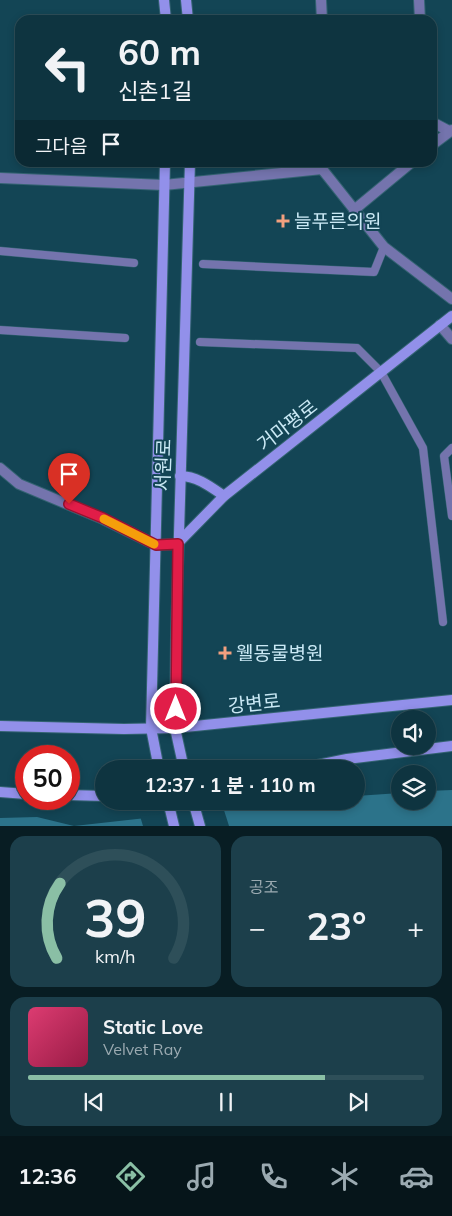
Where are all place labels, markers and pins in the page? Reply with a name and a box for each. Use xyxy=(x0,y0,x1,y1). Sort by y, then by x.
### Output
place label: 늘푸른의원 xyxy=(294,209,381,233)
marker: 늘푸른의원 xyxy=(276,214,290,228)
pin xyxy=(48,453,90,504)
place label: 웰동물병원 xyxy=(236,641,323,665)
marker: 웰동물병원 xyxy=(218,646,232,660)

